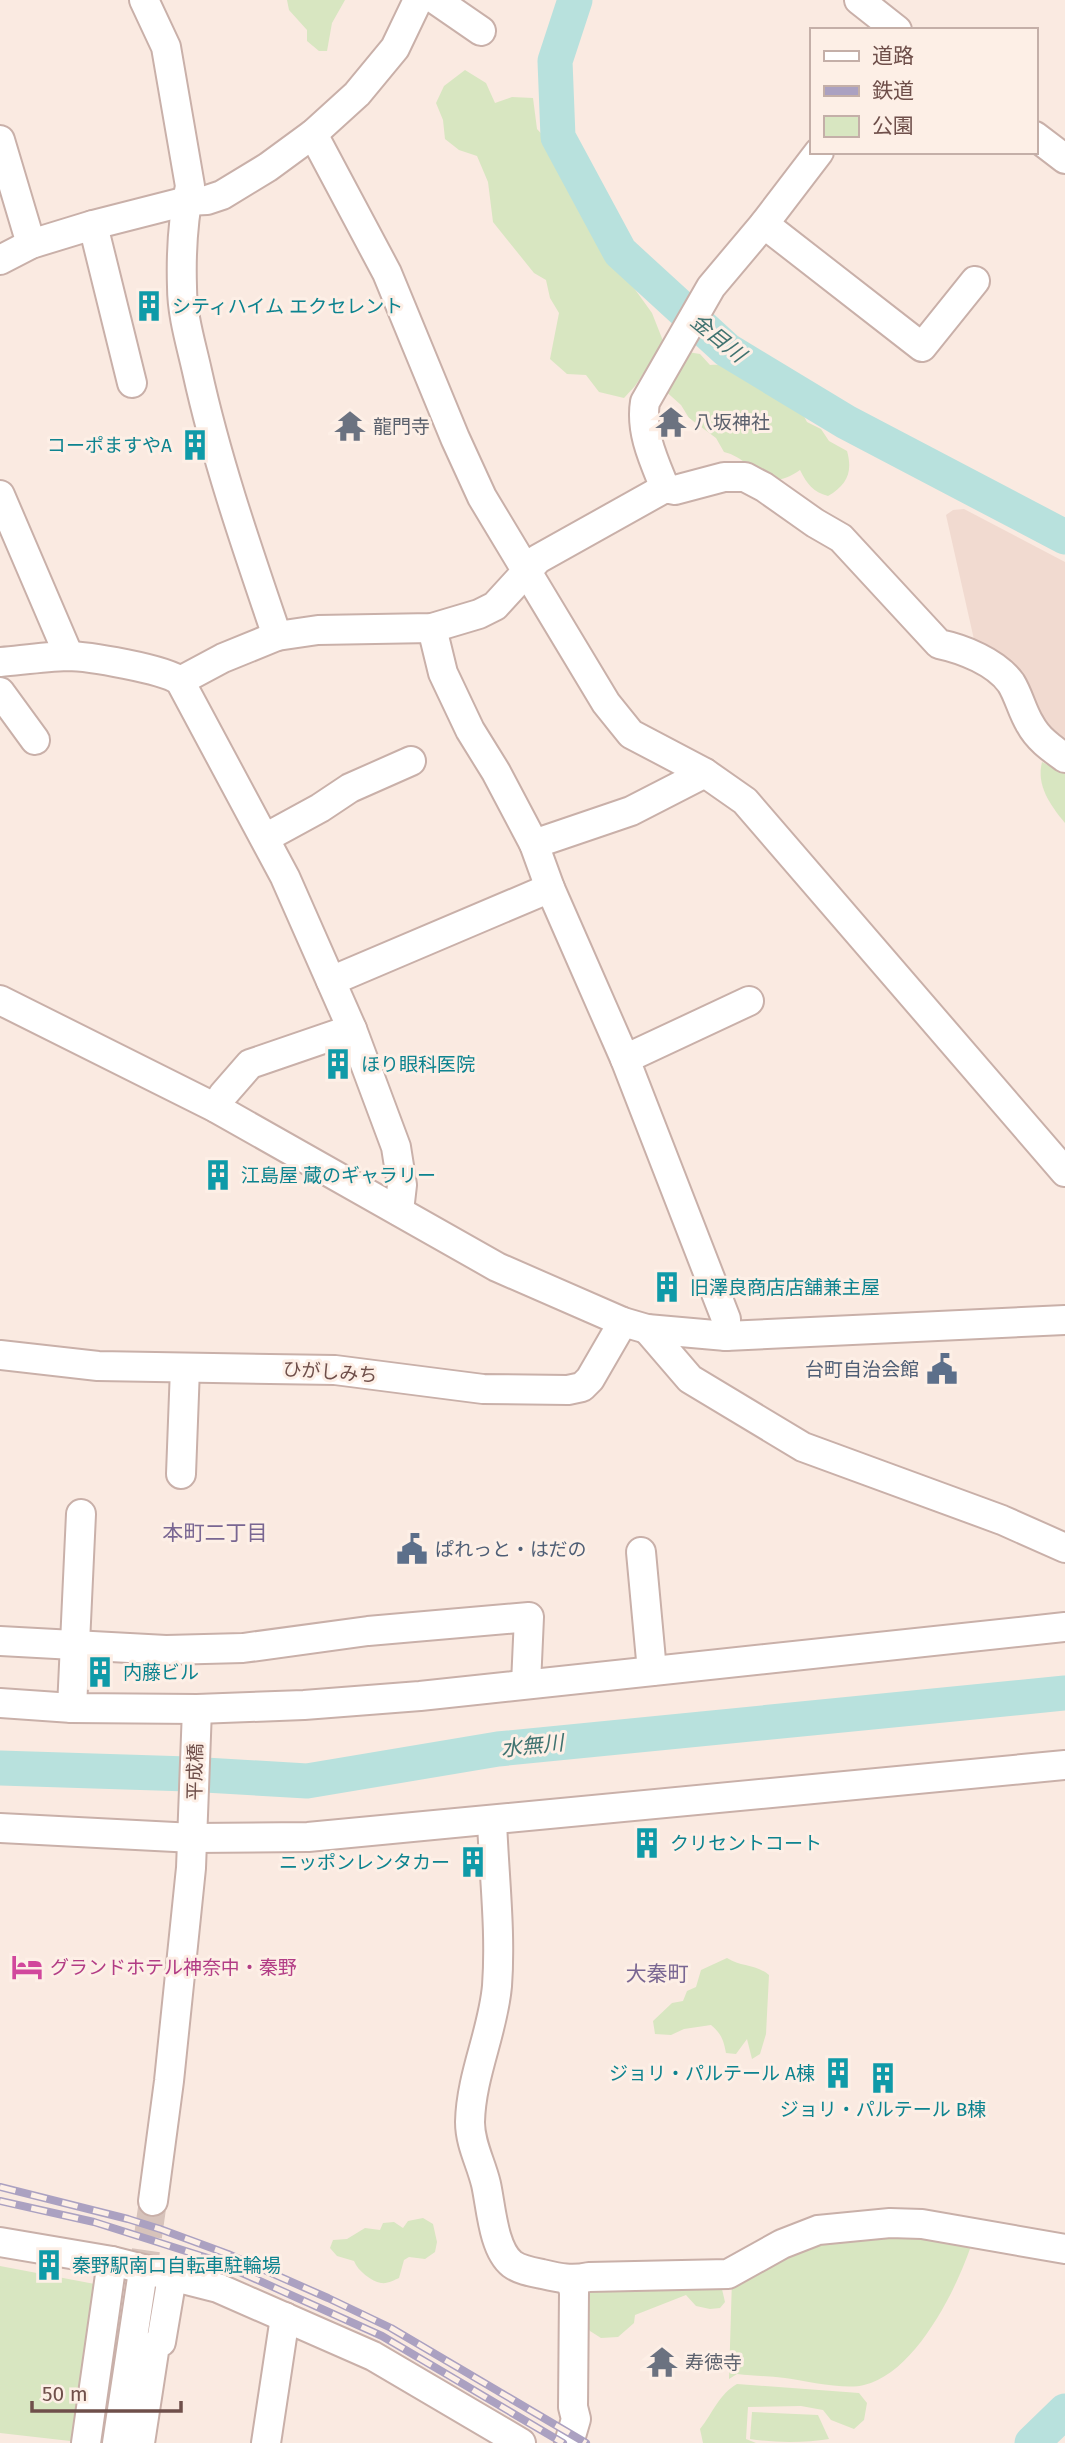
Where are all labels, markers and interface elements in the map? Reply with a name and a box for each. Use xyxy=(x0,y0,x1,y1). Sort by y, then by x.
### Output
legend xyxy=(810,28,1037,154)
text: 道路 xyxy=(872,43,914,69)
text: 鉄道 xyxy=(872,78,914,104)
text: 公園 xyxy=(872,113,914,139)
building icon: シティハイム エクセレント xyxy=(132,289,166,323)
place label: シティハイム エクセレント xyxy=(172,295,403,318)
water label: 金目川 xyxy=(685,308,752,369)
temple icon: 八坂神社 xyxy=(654,405,688,439)
temple icon: 龍門寺 xyxy=(333,409,367,443)
place label: 八坂神社 xyxy=(694,411,770,434)
place label: 龍門寺 xyxy=(373,415,430,438)
building icon: コーポますやA xyxy=(178,428,212,462)
place label: コーポますやA xyxy=(47,434,172,457)
building icon: ほり眼科医院 xyxy=(321,1047,355,1081)
place label: ほり眼科医院 xyxy=(361,1053,475,1076)
building icon: 江島屋 蔵のギャラリー xyxy=(201,1158,235,1192)
place label: 江島屋 蔵のギャラリー xyxy=(241,1164,436,1187)
building icon: 旧澤良商店店舗兼主屋 xyxy=(650,1270,684,1304)
place label: 旧澤良商店店舗兼主屋 xyxy=(690,1276,880,1299)
public building icon: 台町自治会館 xyxy=(925,1352,959,1386)
street label: ひがしみち xyxy=(282,1357,378,1387)
place label: 台町自治会館 xyxy=(805,1358,919,1381)
district label: 本町二丁目 xyxy=(163,1520,268,1546)
public building icon: ぱれっと・はだの xyxy=(395,1532,429,1566)
place label: ぱれっと・はだの xyxy=(435,1538,587,1561)
building icon: 内藤ビル xyxy=(83,1655,117,1689)
place label: 内藤ビル xyxy=(123,1661,199,1684)
water label: 水無川 xyxy=(499,1730,567,1762)
street label: 平成橋 xyxy=(183,1743,207,1801)
building icon: クリセントコート xyxy=(630,1826,664,1860)
place label: クリセントコート xyxy=(670,1832,822,1855)
building icon: ニッポンレンタカー xyxy=(456,1845,490,1879)
place label: ニッポンレンタカー xyxy=(279,1851,450,1874)
hotel icon: グランドホテル神奈中・秦野 xyxy=(10,1950,44,1984)
place label: グランドホテル神奈中・秦野 xyxy=(50,1956,297,1979)
district label: 大秦町 xyxy=(626,1961,689,1987)
building icon: ジョリ・パルテール A棟 xyxy=(821,2056,855,2090)
building icon: ジョリ・パルテール B棟 xyxy=(866,2061,900,2095)
place label: ジョリ・パルテール A棟 xyxy=(609,2062,815,2085)
place label: ジョリ・パルテール B棟 xyxy=(780,2098,986,2121)
building icon: 秦野駅南口自転車駐輪場 xyxy=(32,2248,66,2282)
place label: 秦野駅南口自転車駐輪場 xyxy=(72,2254,281,2277)
temple icon: 寿徳寺 xyxy=(645,2345,679,2379)
place label: 寿徳寺 xyxy=(685,2351,742,2374)
scale bar xyxy=(32,2370,180,2414)
text: 50 m xyxy=(42,2381,88,2407)

